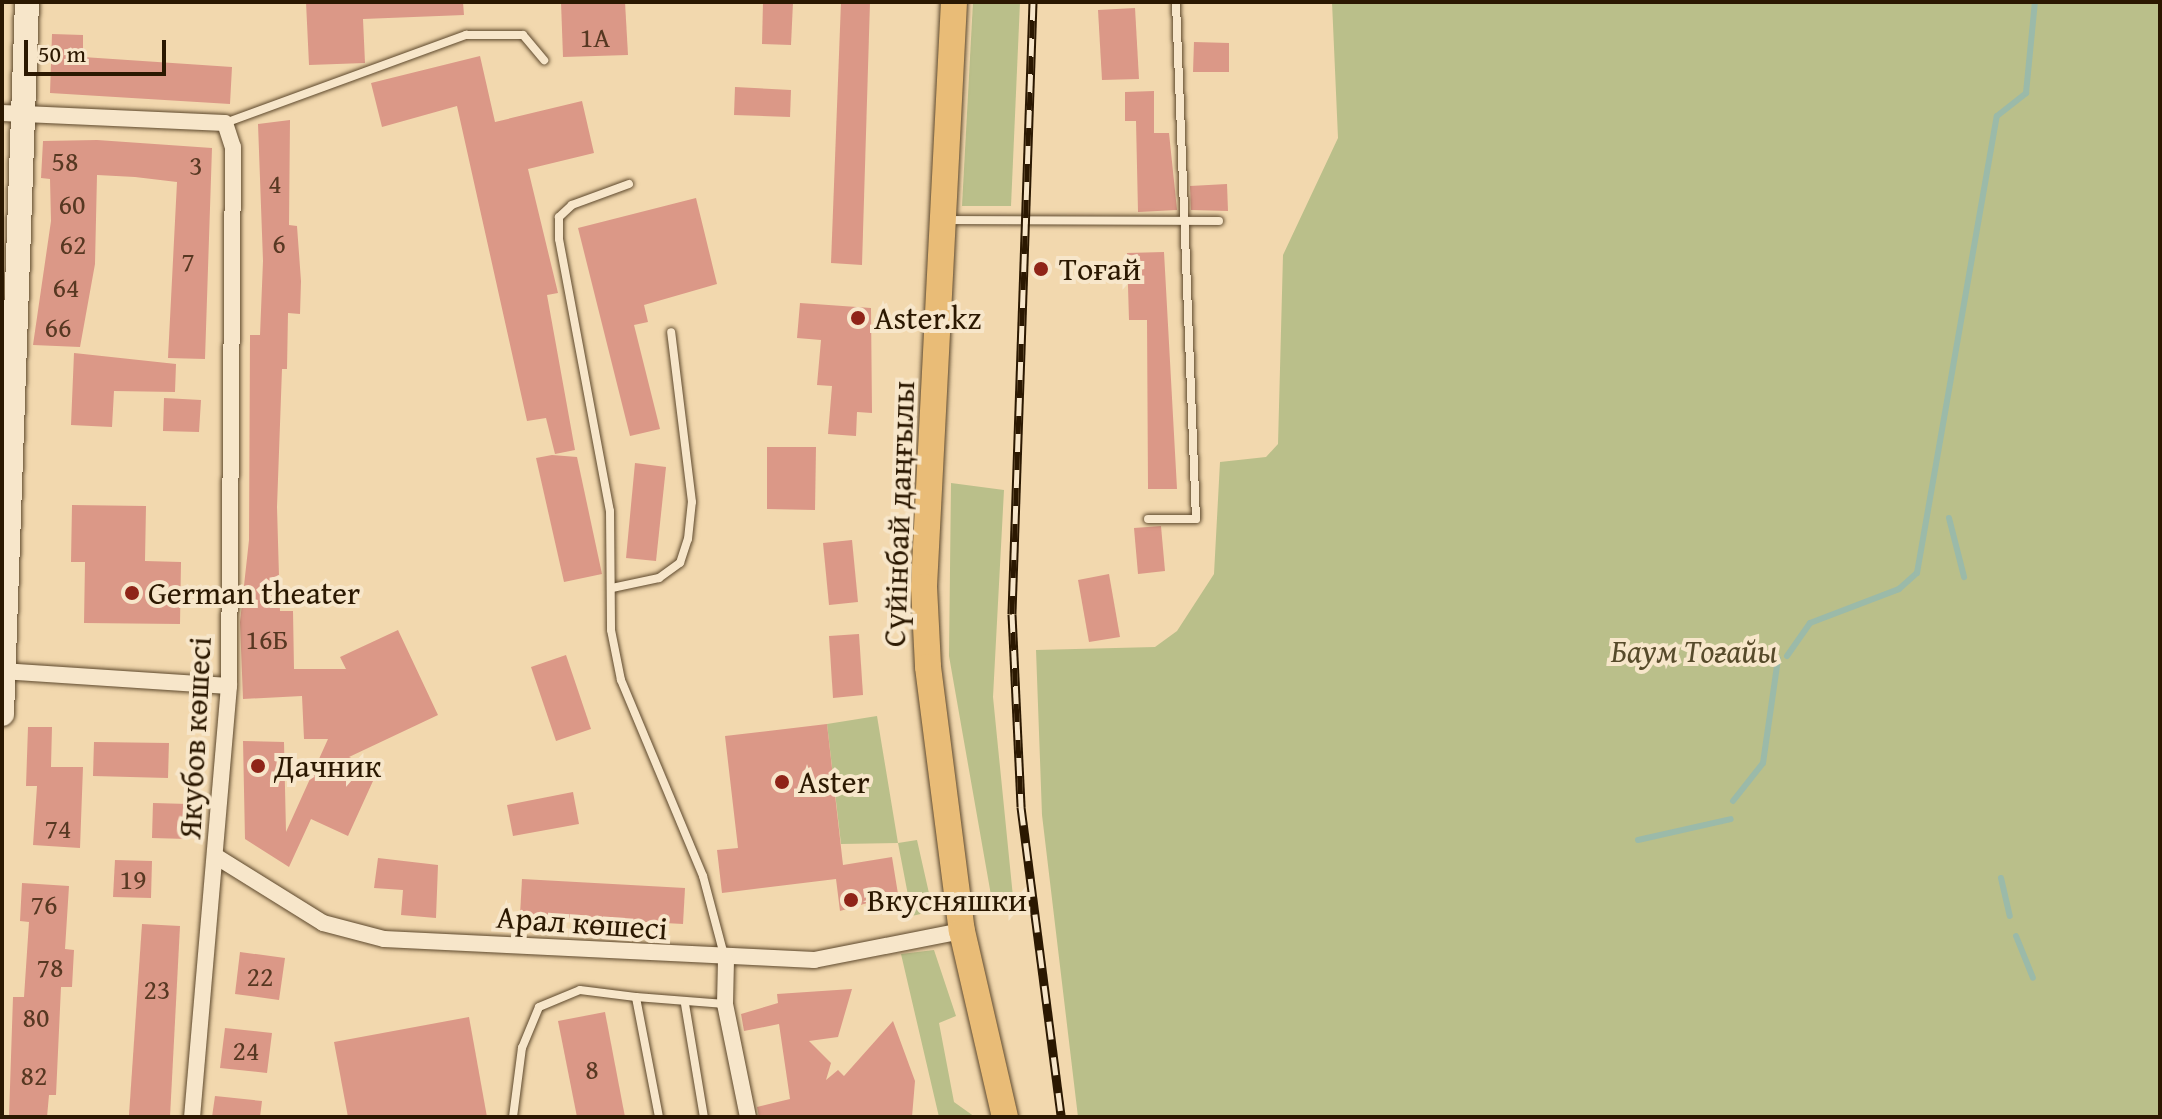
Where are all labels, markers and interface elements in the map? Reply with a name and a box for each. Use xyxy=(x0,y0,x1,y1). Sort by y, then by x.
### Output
house number: 1А xyxy=(580,20,610,54)
scale bar xyxy=(28,24,170,74)
text: 50 m xyxy=(38,36,86,71)
house number: 58 xyxy=(52,144,78,178)
house number: 3 xyxy=(189,148,203,182)
house number: 4 xyxy=(268,166,282,200)
house number: 60 xyxy=(59,187,85,221)
house number: 6 xyxy=(272,226,286,260)
house number: 62 xyxy=(60,227,86,261)
house number: 7 xyxy=(181,244,195,278)
place label: Тоғай xyxy=(1059,250,1141,288)
marker: Тоғай xyxy=(1030,258,1052,280)
house number: 64 xyxy=(53,270,79,304)
place label: Aster.kz xyxy=(874,299,981,337)
marker: Aster.kz xyxy=(849,309,867,327)
house number: 66 xyxy=(45,310,71,344)
street label: Сүйінбай даңғылы xyxy=(875,380,923,648)
place label: German theater xyxy=(148,574,360,612)
marker: German theater xyxy=(123,584,141,602)
house number: 16Б xyxy=(246,622,288,656)
park label: Баум Тоғайы xyxy=(1611,632,1777,670)
street label: Якубов көшесі xyxy=(171,636,219,840)
place label: Дачник xyxy=(274,747,381,785)
marker: Дачник xyxy=(249,757,267,775)
place label: Aster xyxy=(798,763,870,801)
marker: Aster xyxy=(773,773,791,791)
house number: 74 xyxy=(45,811,71,845)
house number: 19 xyxy=(120,862,146,896)
place label: Вкусняшки xyxy=(867,881,1027,919)
house number: 76 xyxy=(31,887,57,921)
marker: Вкусняшки xyxy=(842,891,860,909)
street label: Арал көшесі xyxy=(495,898,669,948)
house number: 78 xyxy=(37,950,63,984)
house number: 22 xyxy=(247,959,273,993)
house number: 23 xyxy=(144,972,170,1006)
house number: 80 xyxy=(23,1000,49,1034)
house number: 24 xyxy=(233,1033,259,1067)
house number: 8 xyxy=(585,1052,599,1086)
house number: 82 xyxy=(21,1058,47,1092)

